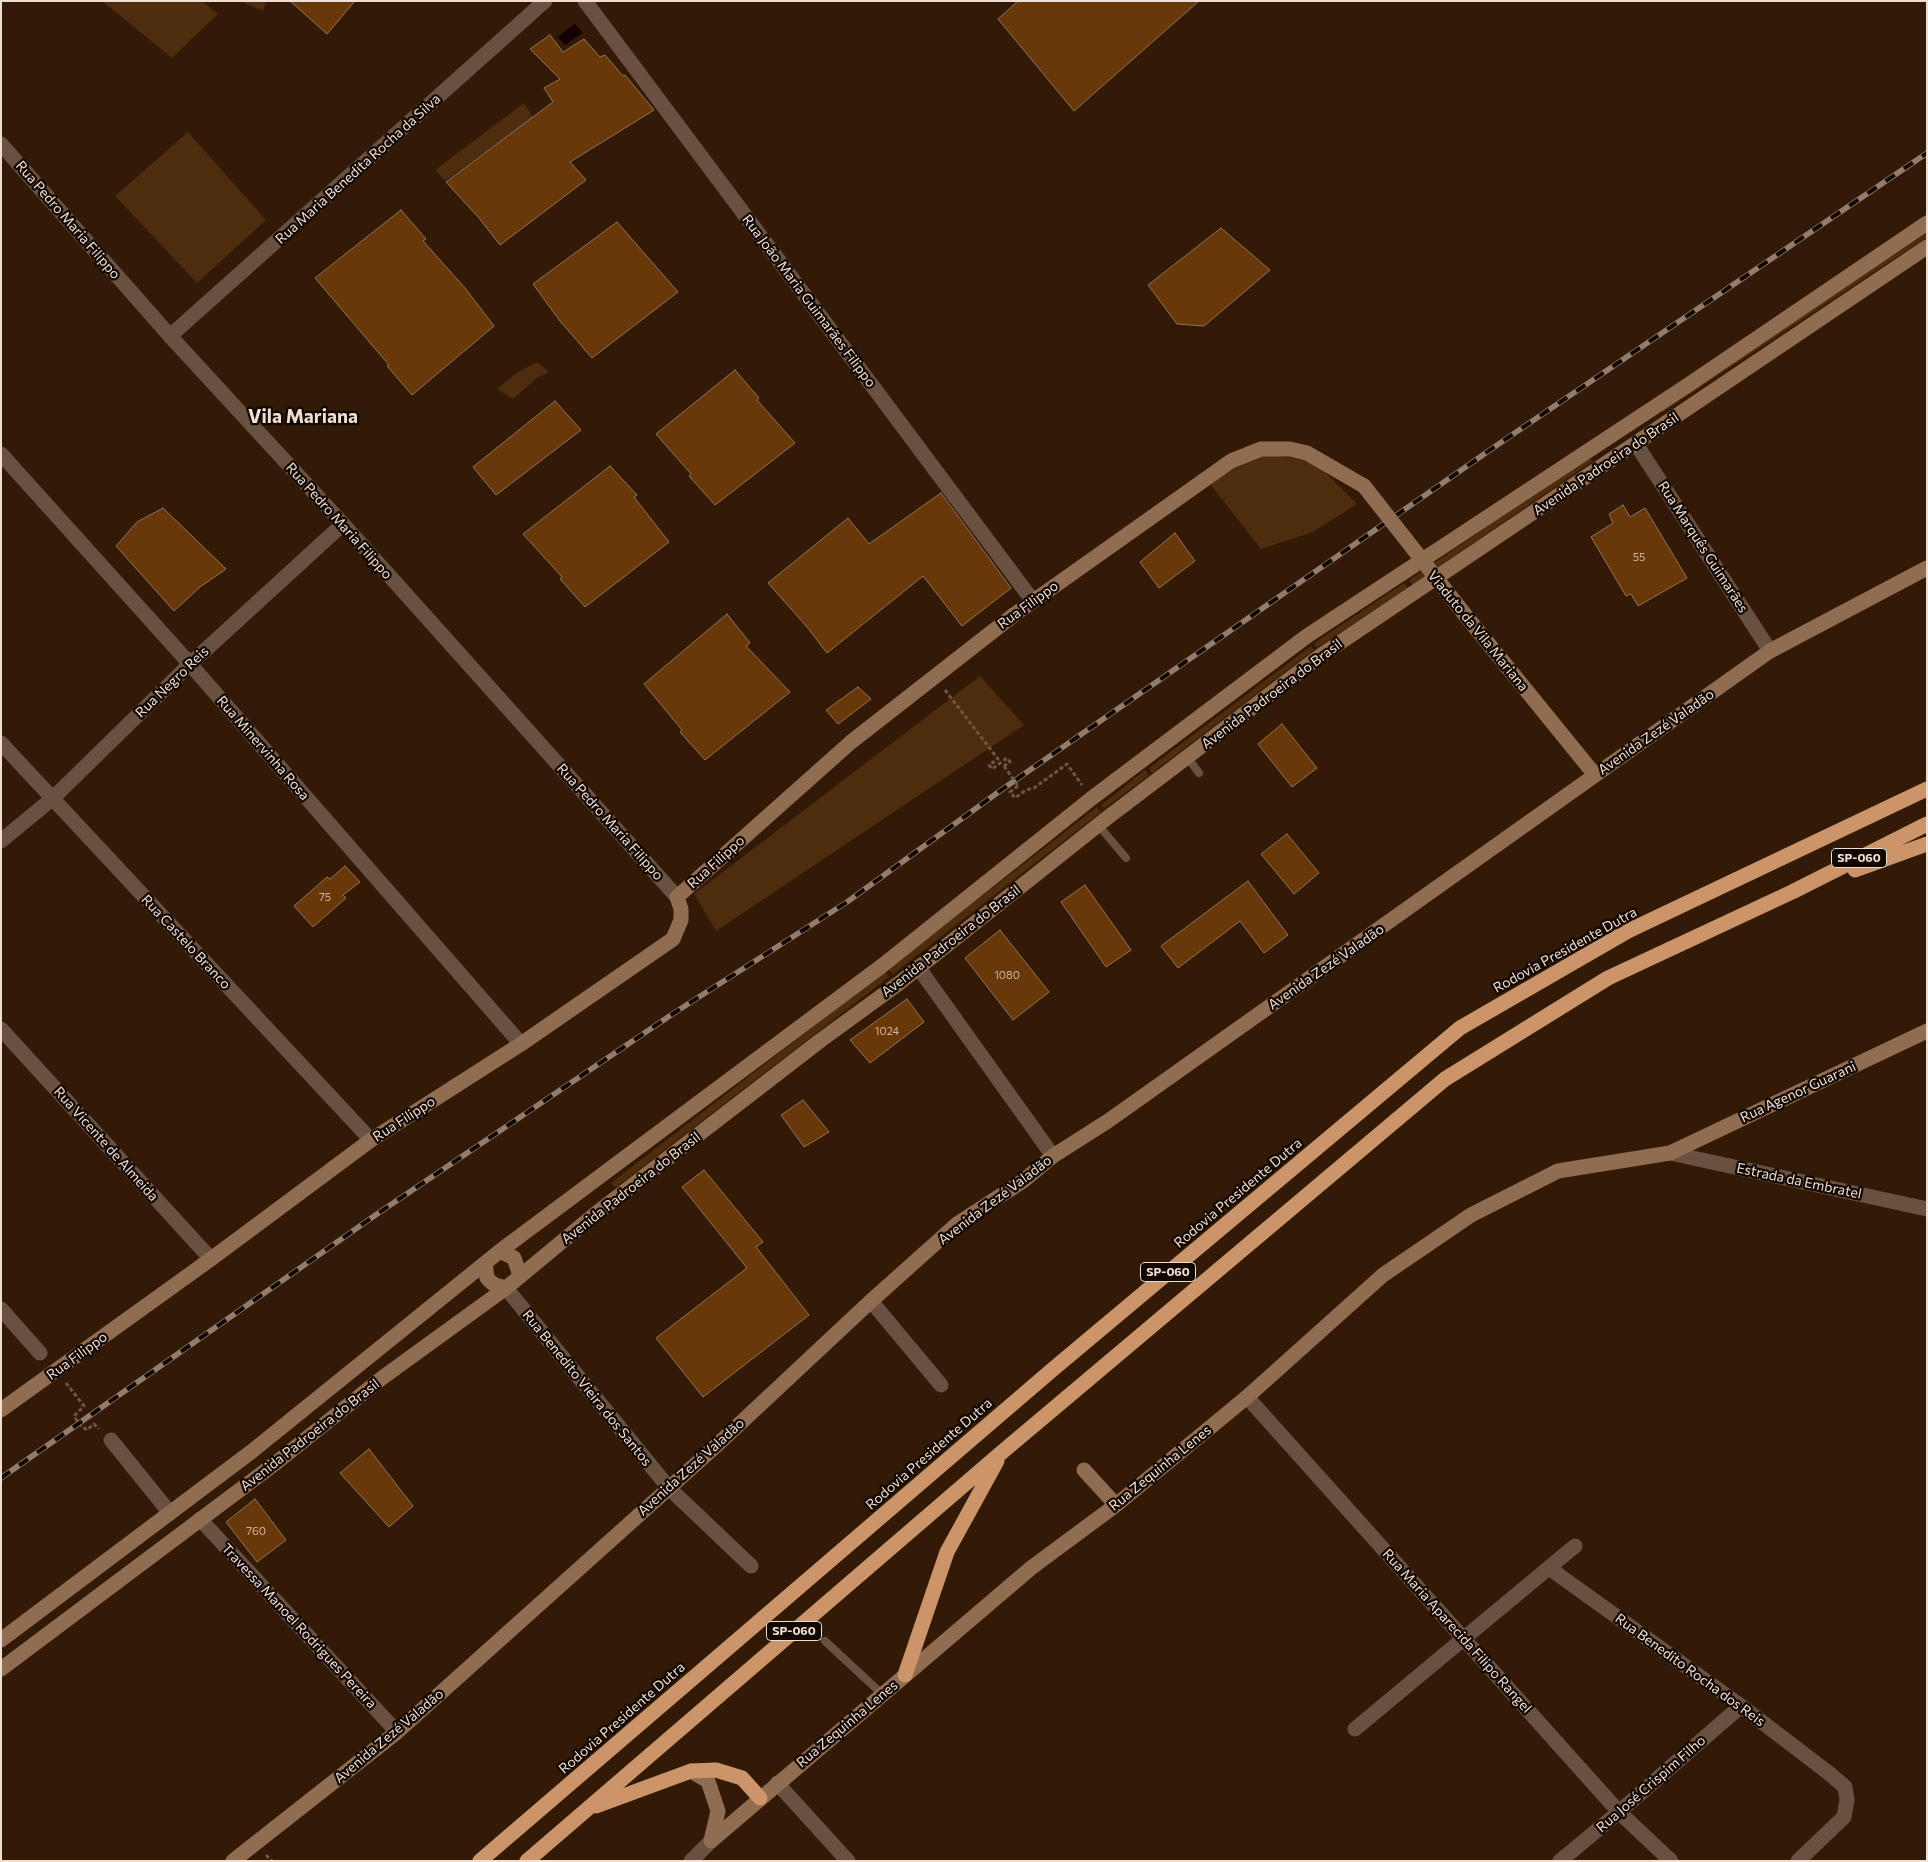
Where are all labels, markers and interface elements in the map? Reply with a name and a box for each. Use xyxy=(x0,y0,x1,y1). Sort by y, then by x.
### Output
street label: Rua Maria Benedita Rocha da Silva xyxy=(272,90,444,248)
street label: Rua Pedro Maria Filippo xyxy=(12,157,124,283)
street label: Rua João Maria Guimarães Filippo xyxy=(739,211,879,391)
district label: Vila Mariana xyxy=(248,406,358,428)
street label: Avenida Padroeira do Brasil xyxy=(1530,409,1682,519)
street label: Rua Pedro Maria Filippo xyxy=(282,459,396,583)
street label: Rua Marquês Guimarães xyxy=(1654,478,1752,616)
house number: 55 xyxy=(1633,550,1645,564)
street label: Viaduto da Vila Mariana xyxy=(1424,567,1532,695)
street label: Rua Filippo xyxy=(994,577,1062,633)
street label: Avenida Padroeira do Brasil xyxy=(1198,636,1346,752)
street label: Rua Negro Reis xyxy=(132,643,212,721)
street label: Avenida Zezé Valadão xyxy=(1595,686,1717,778)
street label: Rua Minervinha Rosa xyxy=(213,692,313,804)
street label: Rua Pedro Maria Filippo xyxy=(553,760,667,884)
street label: Rua Filippo xyxy=(684,832,748,892)
road number: SP-060 xyxy=(1832,848,1886,868)
street label: Avenida Padroeira do Brasil xyxy=(878,881,1024,1001)
house number: 75 xyxy=(319,890,331,904)
street label: Rua Castelo Branco xyxy=(138,891,234,993)
street label: Rodovia Presidente Dutra xyxy=(1490,903,1640,997)
street label: Avenida Zezé Valadão xyxy=(1265,921,1387,1013)
house number: 1080 xyxy=(994,968,1020,982)
house number: 1024 xyxy=(875,1024,899,1038)
street label: Rua Agenor Guarani xyxy=(1737,1058,1859,1126)
street label: Rua Vicente de Almeida xyxy=(50,1083,162,1205)
street label: Rua Filippo xyxy=(370,1093,438,1145)
street label: Avenida Padroeira do Brasil xyxy=(558,1128,704,1248)
street label: Rodovia Presidente Dutra xyxy=(1171,1135,1305,1251)
street label: Avenida Zezé Valadão xyxy=(935,1152,1055,1248)
street label: Estrada da Embratel xyxy=(1735,1160,1863,1202)
road number: SP-060 xyxy=(1140,1262,1196,1282)
street label: Rua Benedito Vieira dos Santos xyxy=(519,1307,655,1469)
street label: Rua Filippo xyxy=(43,1328,111,1384)
street label: Avenida Padroeira do Brasil xyxy=(237,1375,383,1495)
street label: Rodovia Presidente Dutra xyxy=(863,1395,995,1513)
street label: Avenida Zezé Valadão xyxy=(634,1415,748,1519)
street label: Rua Zequinha Lenes xyxy=(1105,1422,1215,1514)
house number: 760 xyxy=(246,1524,266,1538)
street label: Travessa Manoel Rodrigues Pereira xyxy=(218,1540,380,1712)
street label: Rua Maria Aparecida Filipo Rangel xyxy=(1379,1546,1535,1716)
street label: Rua Benedito Rocha dos Reis xyxy=(1612,1610,1768,1730)
road number: SP-060 xyxy=(766,1622,822,1640)
street label: Rodovia Presidente Dutra xyxy=(556,1659,688,1777)
street label: Rua Zequinha Lenes xyxy=(793,1677,901,1771)
street label: Avenida Zezé Valadão xyxy=(331,1685,447,1787)
street label: Rua José Crispim Filho xyxy=(1593,1732,1709,1836)

